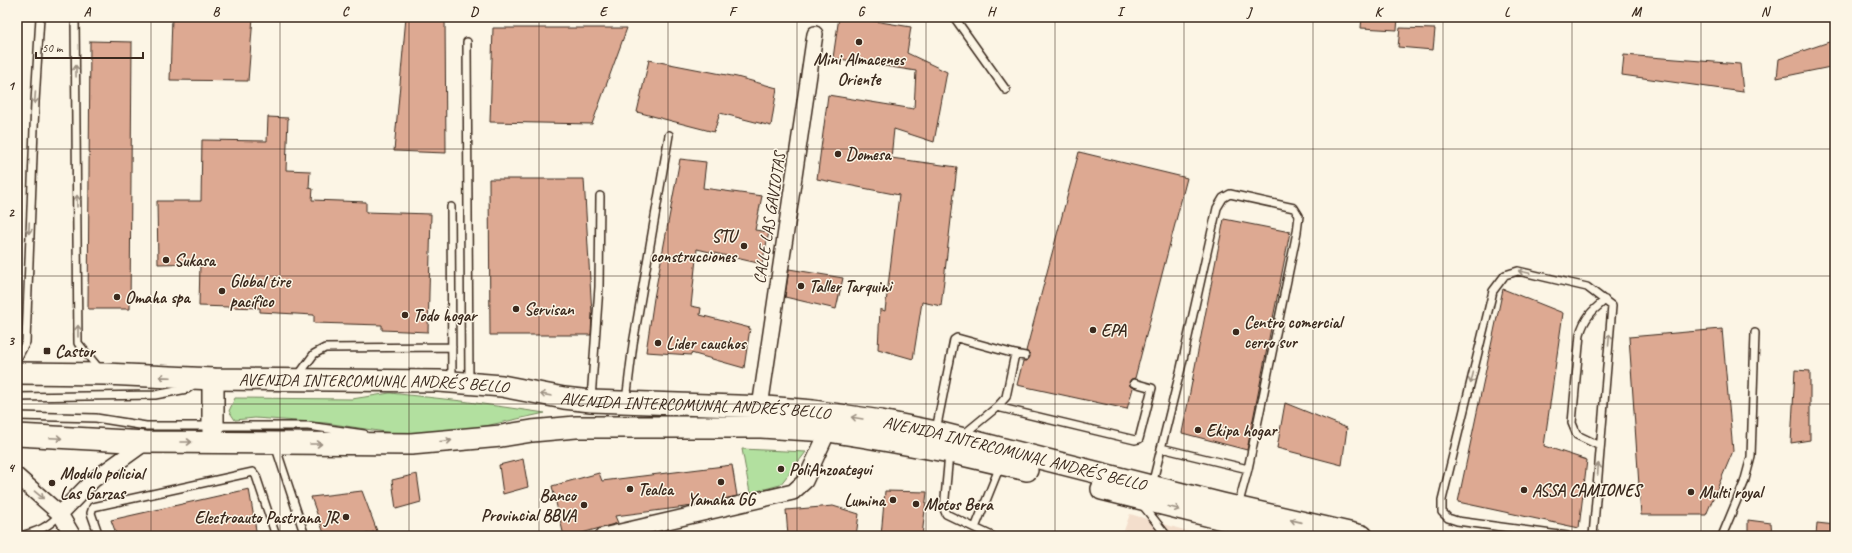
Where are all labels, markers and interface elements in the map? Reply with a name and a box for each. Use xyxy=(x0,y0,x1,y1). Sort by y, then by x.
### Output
text: A xyxy=(84,4,92,20)
text: B xyxy=(213,4,221,20)
text: C xyxy=(342,4,350,20)
text: D xyxy=(470,4,479,20)
text: E xyxy=(600,4,609,20)
text: F xyxy=(729,4,738,20)
text: G xyxy=(858,4,866,20)
text: H xyxy=(987,4,997,20)
text: I xyxy=(1117,4,1126,20)
text: J xyxy=(1246,4,1253,20)
text: K xyxy=(1375,4,1385,20)
text: L xyxy=(1504,4,1511,20)
text: M xyxy=(1631,4,1642,20)
text: N xyxy=(1761,4,1772,20)
scale bar xyxy=(36,34,143,60)
marker: Mini Almacenes Oriente xyxy=(854,37,864,47)
text: 50 m xyxy=(42,40,64,56)
place label: Mini Almacenes Oriente xyxy=(814,49,907,90)
one-way arrow xyxy=(73,65,80,78)
text: 1 xyxy=(8,78,16,94)
one-way arrow xyxy=(32,91,39,104)
place label: Domesa xyxy=(846,144,893,165)
street label: CALLE LAS GAVIOTAS xyxy=(749,148,791,285)
marker: Domesa xyxy=(833,149,843,159)
one-way arrow xyxy=(73,195,81,208)
text: 2 xyxy=(8,205,15,221)
one-way arrow xyxy=(26,221,33,234)
place label: STU construcciones xyxy=(650,226,740,267)
marker: STU construcciones xyxy=(739,241,749,251)
place label: Sukasa xyxy=(174,250,217,271)
marker: Sukasa xyxy=(161,255,171,265)
one-way arrow xyxy=(1518,268,1531,276)
place label: Global tire pacífico xyxy=(230,271,292,312)
place label: Taller Tarquini xyxy=(809,276,894,297)
marker: Taller Tarquini xyxy=(796,281,806,291)
marker: Global tire pacífico xyxy=(217,286,227,296)
place label: Omaha spa xyxy=(125,287,192,308)
marker: Omaha spa xyxy=(112,292,122,302)
place label: Servisan xyxy=(524,299,575,320)
marker: Servisan xyxy=(511,304,521,314)
place label: Todo hogar xyxy=(413,305,478,326)
marker: Todo hogar xyxy=(400,310,410,320)
place label: Centro comercial cerro sur xyxy=(1244,312,1345,353)
place label: EPA xyxy=(1101,320,1127,341)
one-way arrow xyxy=(74,325,82,338)
marker: EPA xyxy=(1088,325,1098,335)
marker: Centro comercial cerro sur xyxy=(1231,327,1241,337)
text: 3 xyxy=(8,333,15,349)
place label: Lider cauchos xyxy=(666,333,748,354)
one-way arrow xyxy=(1606,334,1613,347)
marker: Lider cauchos xyxy=(653,338,663,348)
place label: Castor xyxy=(55,341,96,362)
marker: Castor xyxy=(42,346,52,356)
street label: AVENIDA INTERCOMUNAL ANDRÉS BELLO xyxy=(239,369,512,398)
one-way arrow xyxy=(1467,371,1475,384)
one-way arrow xyxy=(159,373,172,381)
street label: AVENIDA INTERCOMUNAL ANDRÉS BELLO xyxy=(559,388,833,425)
one-way arrow xyxy=(540,390,553,398)
street label: AVENIDA INTERCOMUNAL ANDRÉS BELLO xyxy=(881,412,1150,496)
one-way arrow xyxy=(850,414,863,422)
place label: Ekipa hogar xyxy=(1206,420,1278,441)
marker: Ekipa hogar xyxy=(1193,425,1203,435)
one-way arrow xyxy=(49,434,62,442)
one-way arrow xyxy=(439,437,452,445)
one-way arrow xyxy=(179,438,192,446)
one-way arrow xyxy=(309,440,322,448)
place label: PoliAnzoategui xyxy=(789,459,874,480)
text: 4 xyxy=(8,460,16,476)
place label: Modulo policial Las Garzas xyxy=(60,463,147,504)
one-way arrow xyxy=(1594,463,1601,476)
marker: PoliAnzoategui xyxy=(776,464,786,474)
marker: Yamaha GG xyxy=(716,477,726,487)
marker: Modulo policial Las Garzas xyxy=(47,478,57,488)
place label: Tealca xyxy=(638,479,675,500)
place label: ASSA CAMIONES xyxy=(1532,480,1643,501)
place label: Multi royal xyxy=(1699,482,1765,503)
marker: Tealca xyxy=(625,484,635,494)
place label: Banco Provincial BBVA xyxy=(481,485,578,526)
marker: ASSA CAMIONES xyxy=(1519,485,1529,495)
marker: Multi royal xyxy=(1686,487,1696,497)
place label: Yamaha GG xyxy=(687,489,757,510)
one-way arrow xyxy=(33,490,44,499)
place label: Lumina xyxy=(844,490,887,511)
place label: Motos Bera xyxy=(924,494,994,515)
marker: Lumina xyxy=(888,495,898,505)
marker: Motos Bera xyxy=(911,499,921,509)
marker: Banco Provincial BBVA xyxy=(579,500,589,510)
one-way arrow xyxy=(1168,505,1181,513)
place label: Electroauto Pastrana JR xyxy=(195,507,341,528)
marker: Electroauto Pastrana JR xyxy=(341,512,351,522)
one-way arrow xyxy=(1290,516,1303,524)

